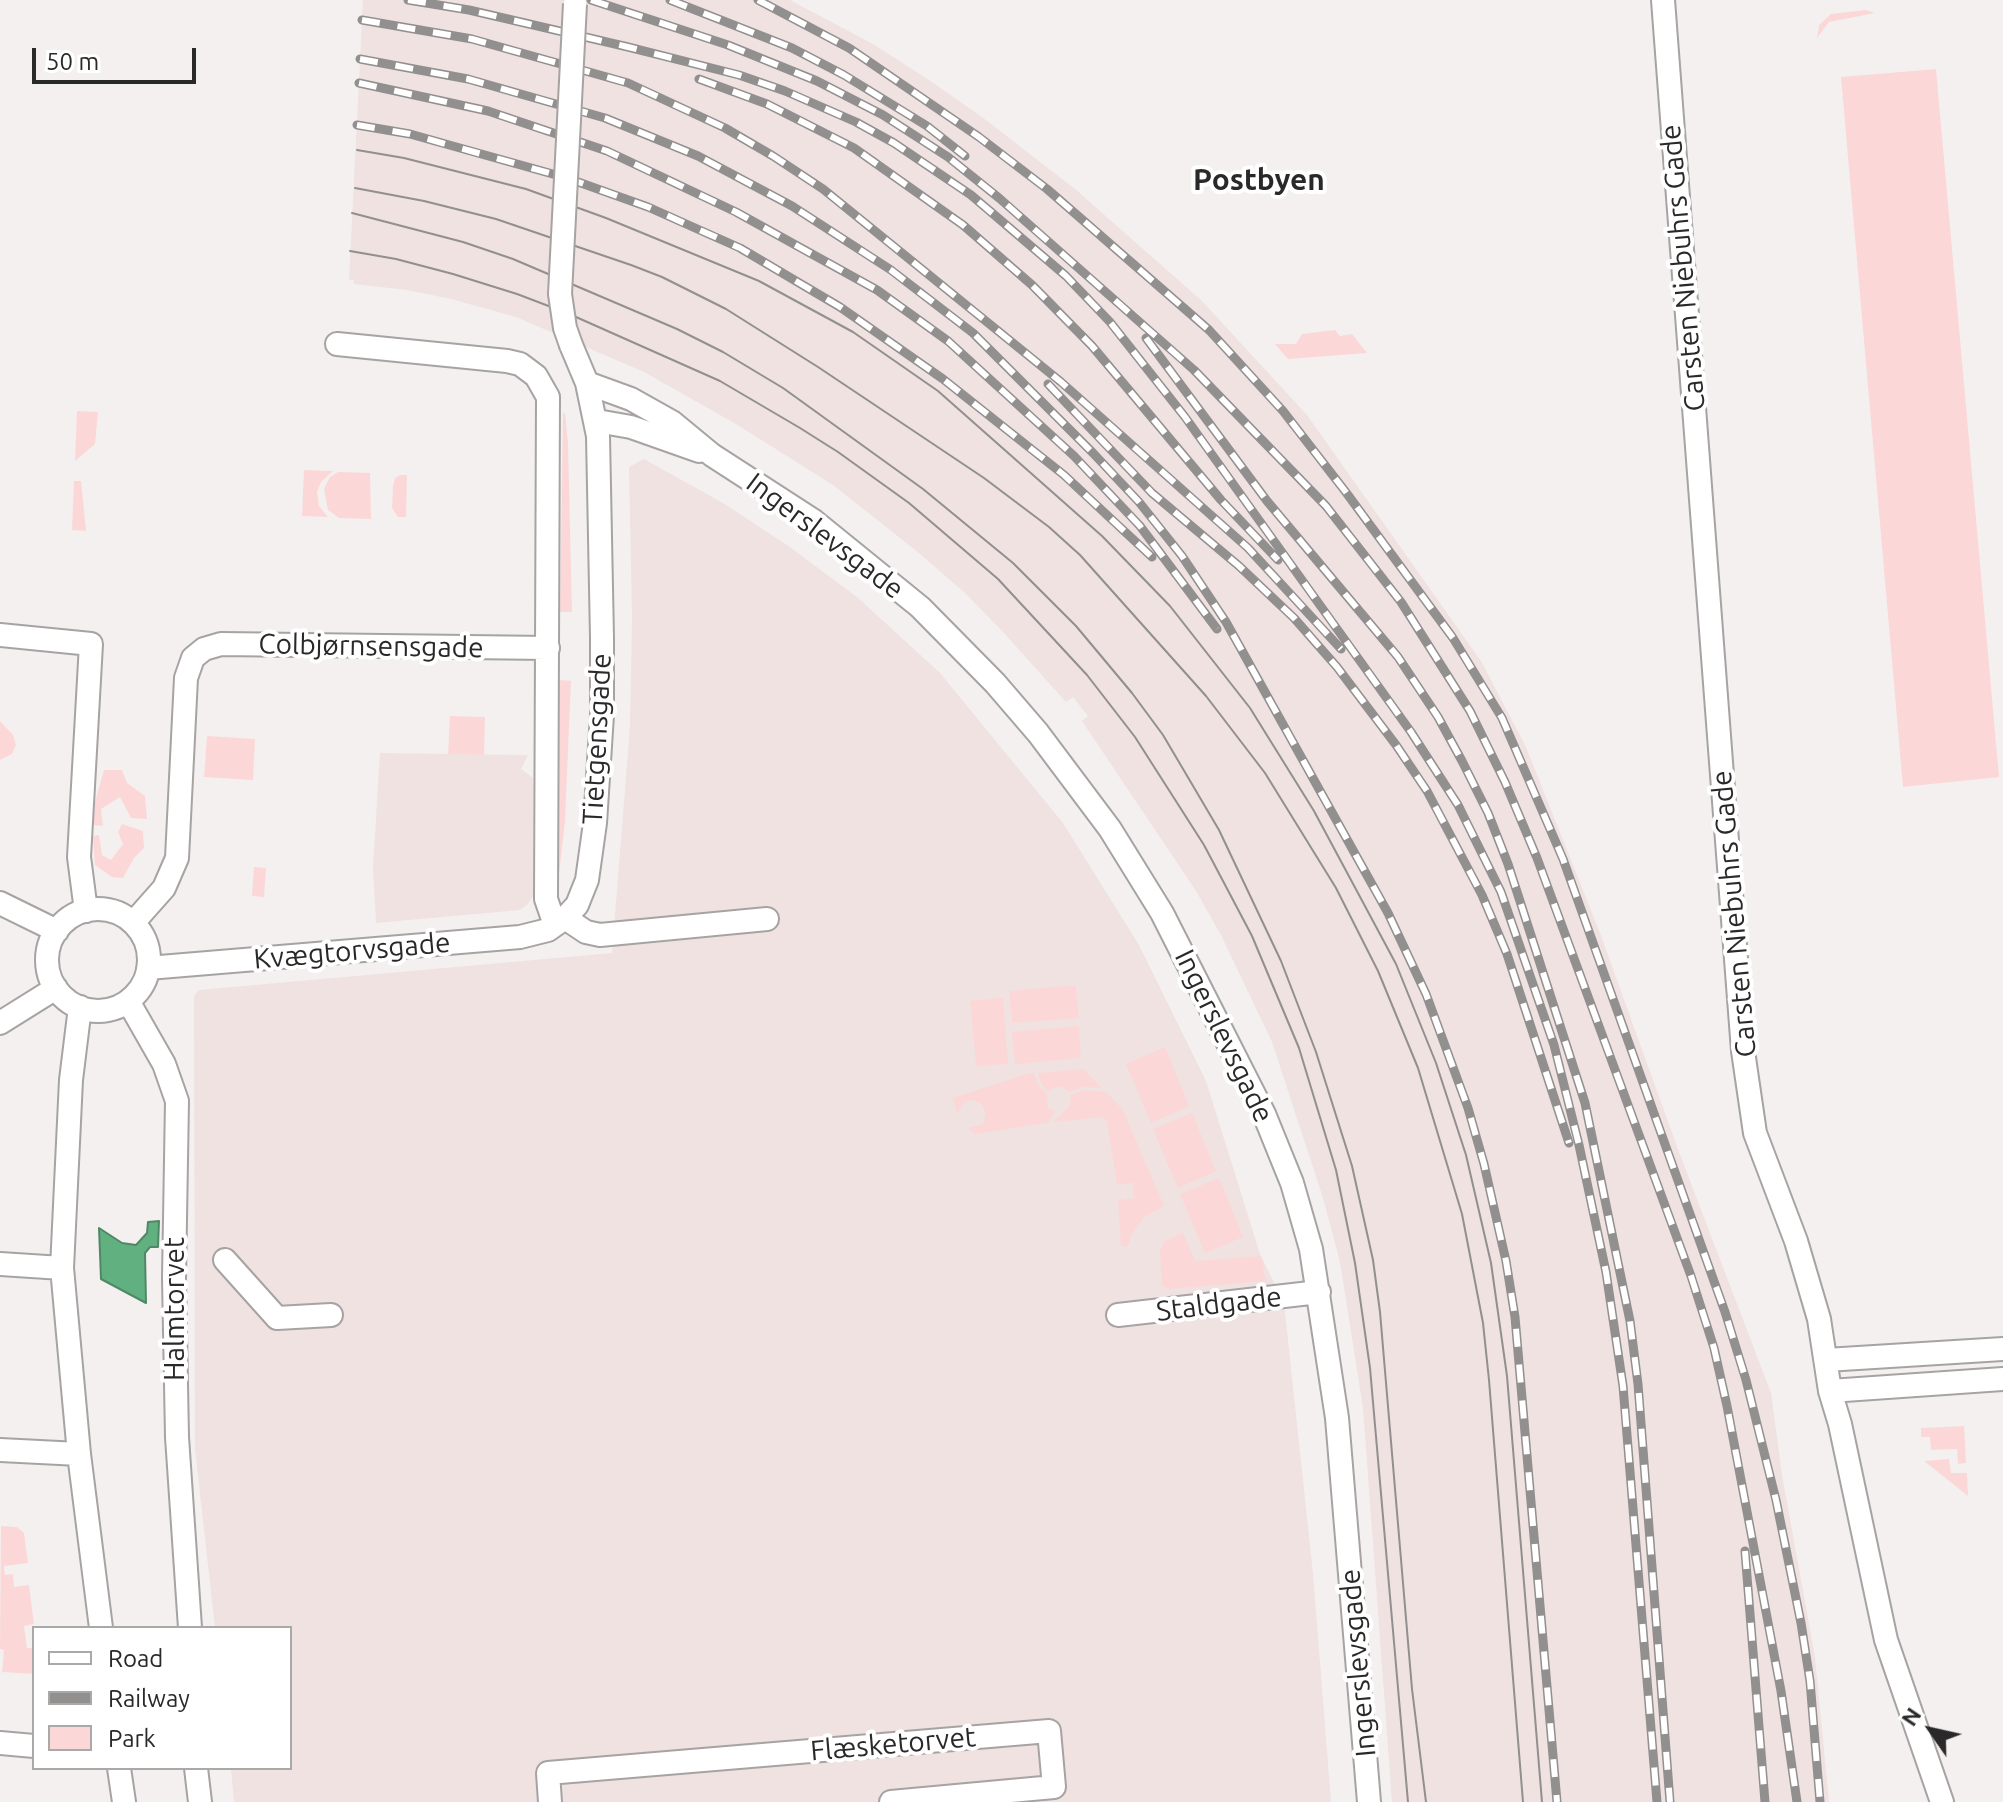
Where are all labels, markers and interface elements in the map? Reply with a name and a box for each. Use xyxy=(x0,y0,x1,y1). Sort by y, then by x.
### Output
scale bar xyxy=(36,32,200,82)
text: 50 m xyxy=(46,48,99,75)
street label: Carsten Niebuhrs Gade xyxy=(1654,123,1712,413)
district label: Postbyen xyxy=(1193,162,1325,198)
street label: Ingerslevsgade xyxy=(740,466,910,606)
street label: Colbjørnsensgade xyxy=(258,627,484,665)
street label: Tietgensgade xyxy=(576,653,618,825)
street label: Carsten Niebuhrs Gade xyxy=(1705,769,1763,1059)
street label: Kvægtorvsgade xyxy=(252,926,452,976)
street label: Ingerslevsgade xyxy=(1168,944,1280,1128)
street label: Halmtorvet xyxy=(158,1237,192,1381)
street label: Staldgade xyxy=(1154,1280,1284,1328)
street label: Ingerslevsgade xyxy=(1333,1568,1383,1758)
legend xyxy=(32,1626,292,1770)
text: Road xyxy=(108,1645,163,1672)
text: Railway xyxy=(108,1685,190,1712)
north arrow xyxy=(1891,1690,1971,1770)
text: N xyxy=(1896,1703,1926,1730)
street label: Flæsketorvet xyxy=(809,1720,977,1768)
text: Park xyxy=(108,1725,156,1752)

